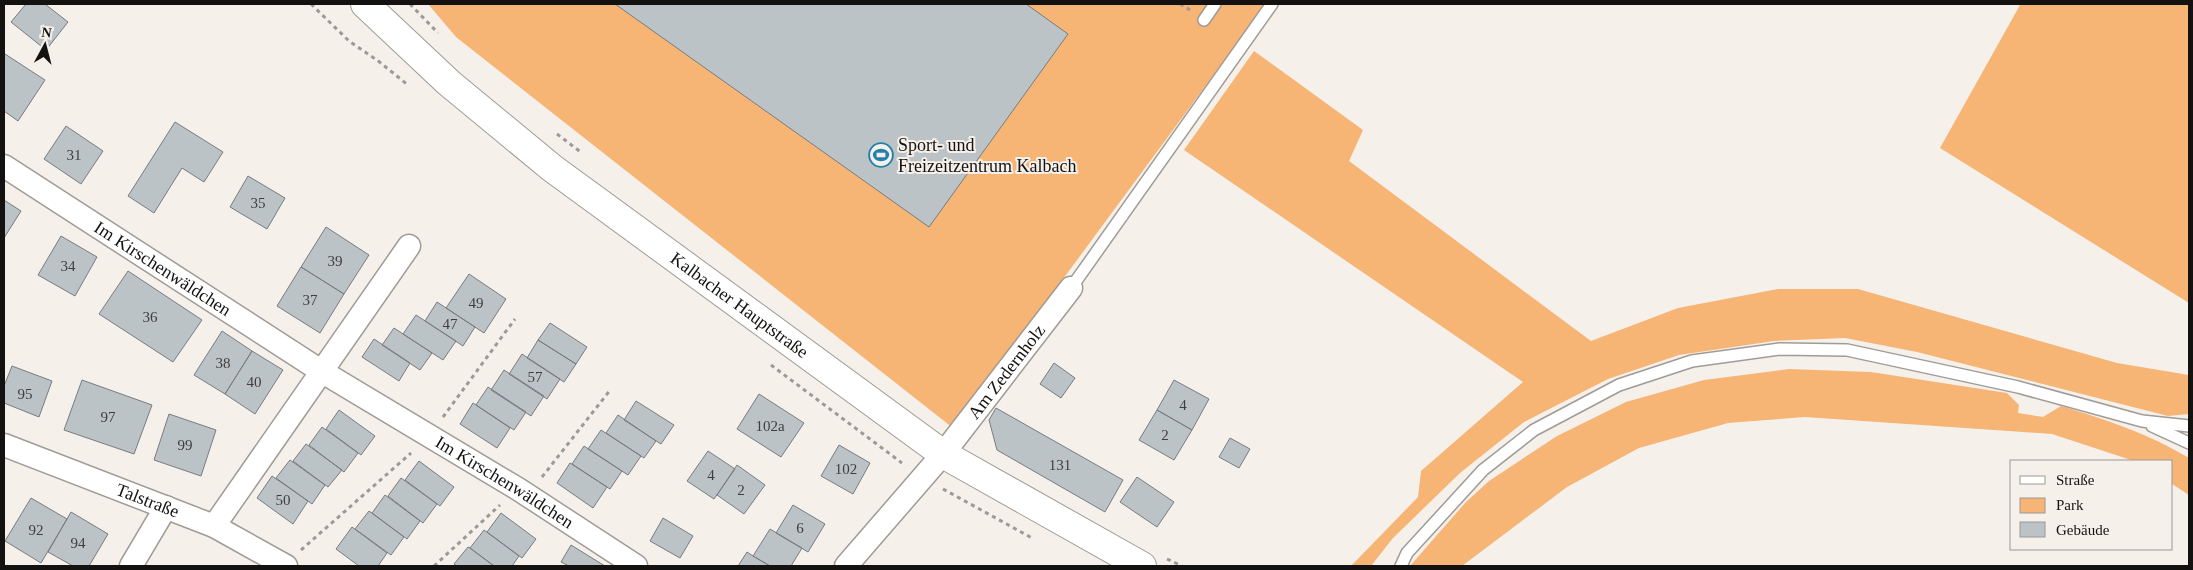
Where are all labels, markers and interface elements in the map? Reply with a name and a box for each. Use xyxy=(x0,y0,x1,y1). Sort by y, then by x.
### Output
north arrow xyxy=(20,20,70,70)
text: N xyxy=(41,25,52,41)
place label: Sport- und Freizeitzentrum Kalbach xyxy=(898,135,1076,176)
sports icon: Sport- und Freizeitzentrum Kalbach xyxy=(868,142,894,168)
house number: 31 xyxy=(67,147,82,163)
house number: 35 xyxy=(251,195,266,211)
street label: Im Kirschenwäldchen xyxy=(91,217,235,320)
street label: Kalbacher Hauptstraße xyxy=(667,248,812,362)
house number: 39 xyxy=(328,253,343,269)
house number: 34 xyxy=(61,258,76,274)
house number: 37 xyxy=(303,292,318,308)
house number: 49 xyxy=(469,295,484,311)
house number: 36 xyxy=(143,309,158,325)
house number: 47 xyxy=(443,316,458,332)
street label: Am Zedernholz xyxy=(964,321,1049,423)
house number: 38 xyxy=(216,355,231,371)
house number: 57 xyxy=(528,369,543,385)
house number: 40 xyxy=(247,374,262,390)
house number: 95 xyxy=(18,386,33,402)
house number: 4 xyxy=(1179,397,1187,413)
house number: 97 xyxy=(101,409,116,425)
house number: 102a xyxy=(755,418,785,434)
house number: 2 xyxy=(1161,427,1169,443)
street label: Im Kirschenwäldchen xyxy=(432,432,577,532)
house number: 99 xyxy=(178,437,193,453)
house number: 131 xyxy=(1049,457,1071,473)
legend xyxy=(2010,460,2173,550)
house number: 102 xyxy=(835,461,857,477)
house number: 4 xyxy=(707,467,715,483)
text: Straße xyxy=(2056,472,2095,488)
street label: Talstraße xyxy=(113,479,182,522)
house number: 2 xyxy=(737,482,745,498)
house number: 50 xyxy=(276,492,291,508)
text: Park xyxy=(2056,497,2084,513)
house number: 6 xyxy=(796,520,804,536)
house number: 92 xyxy=(29,522,44,538)
text: Gebäude xyxy=(2056,522,2110,538)
house number: 94 xyxy=(71,535,86,551)

